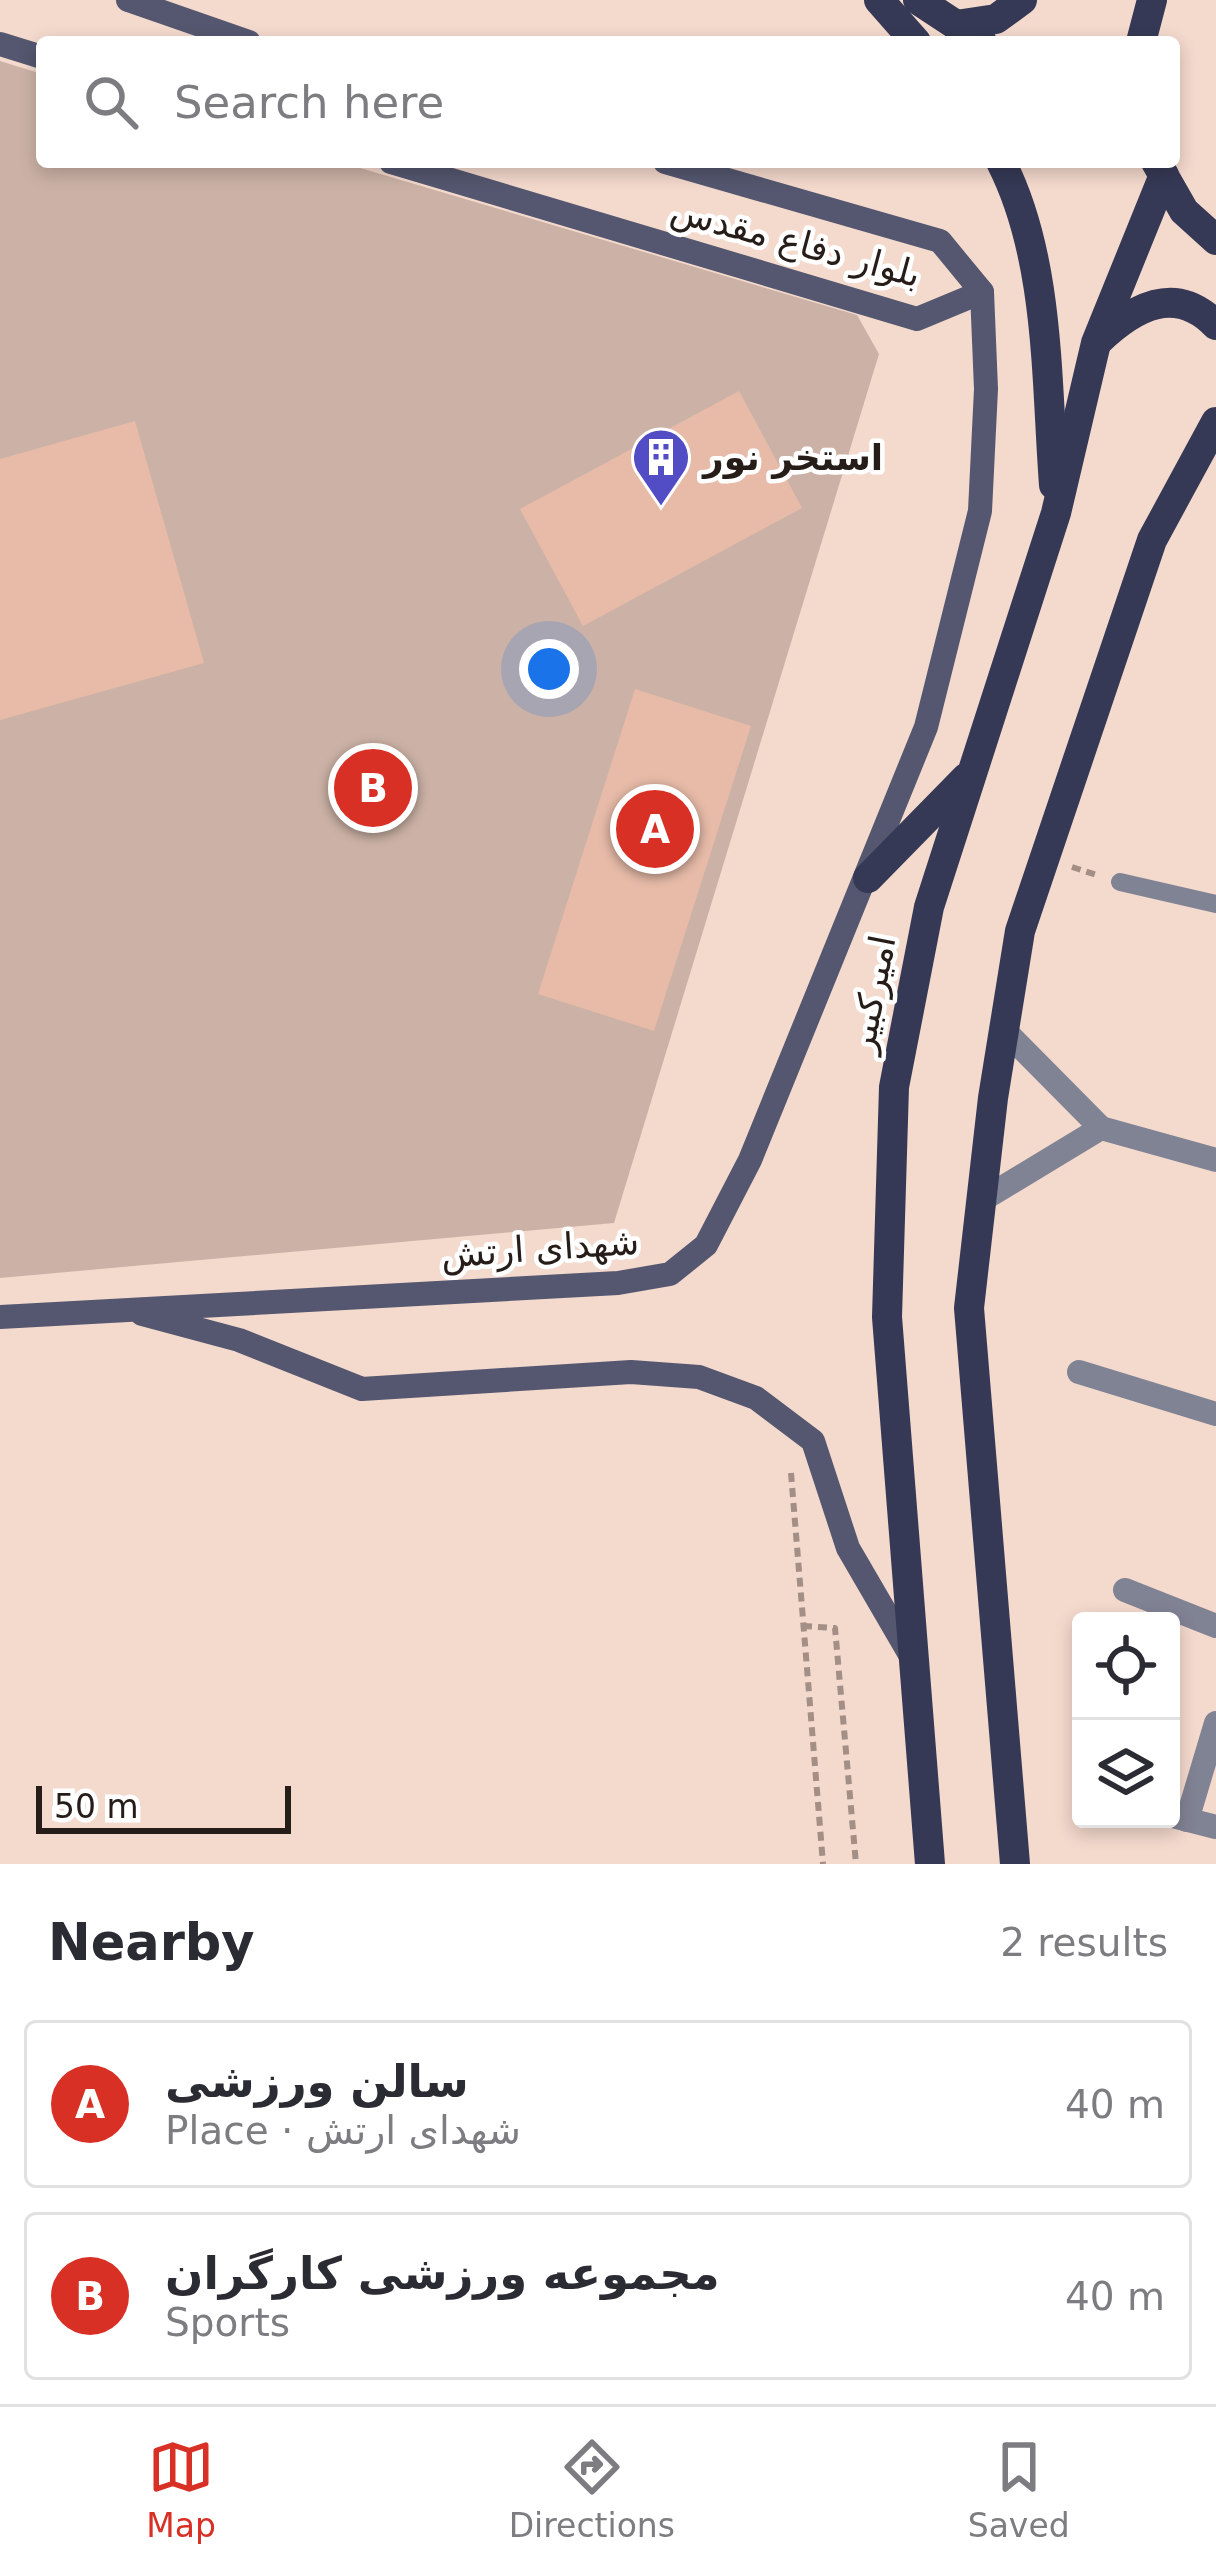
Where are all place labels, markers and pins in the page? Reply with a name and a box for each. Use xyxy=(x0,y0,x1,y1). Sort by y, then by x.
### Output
building icon: استخر نور xyxy=(630,426,692,508)
place label: استخر نور xyxy=(701,437,883,479)
pin: B xyxy=(334,743,412,833)
pin: A xyxy=(616,784,694,874)

